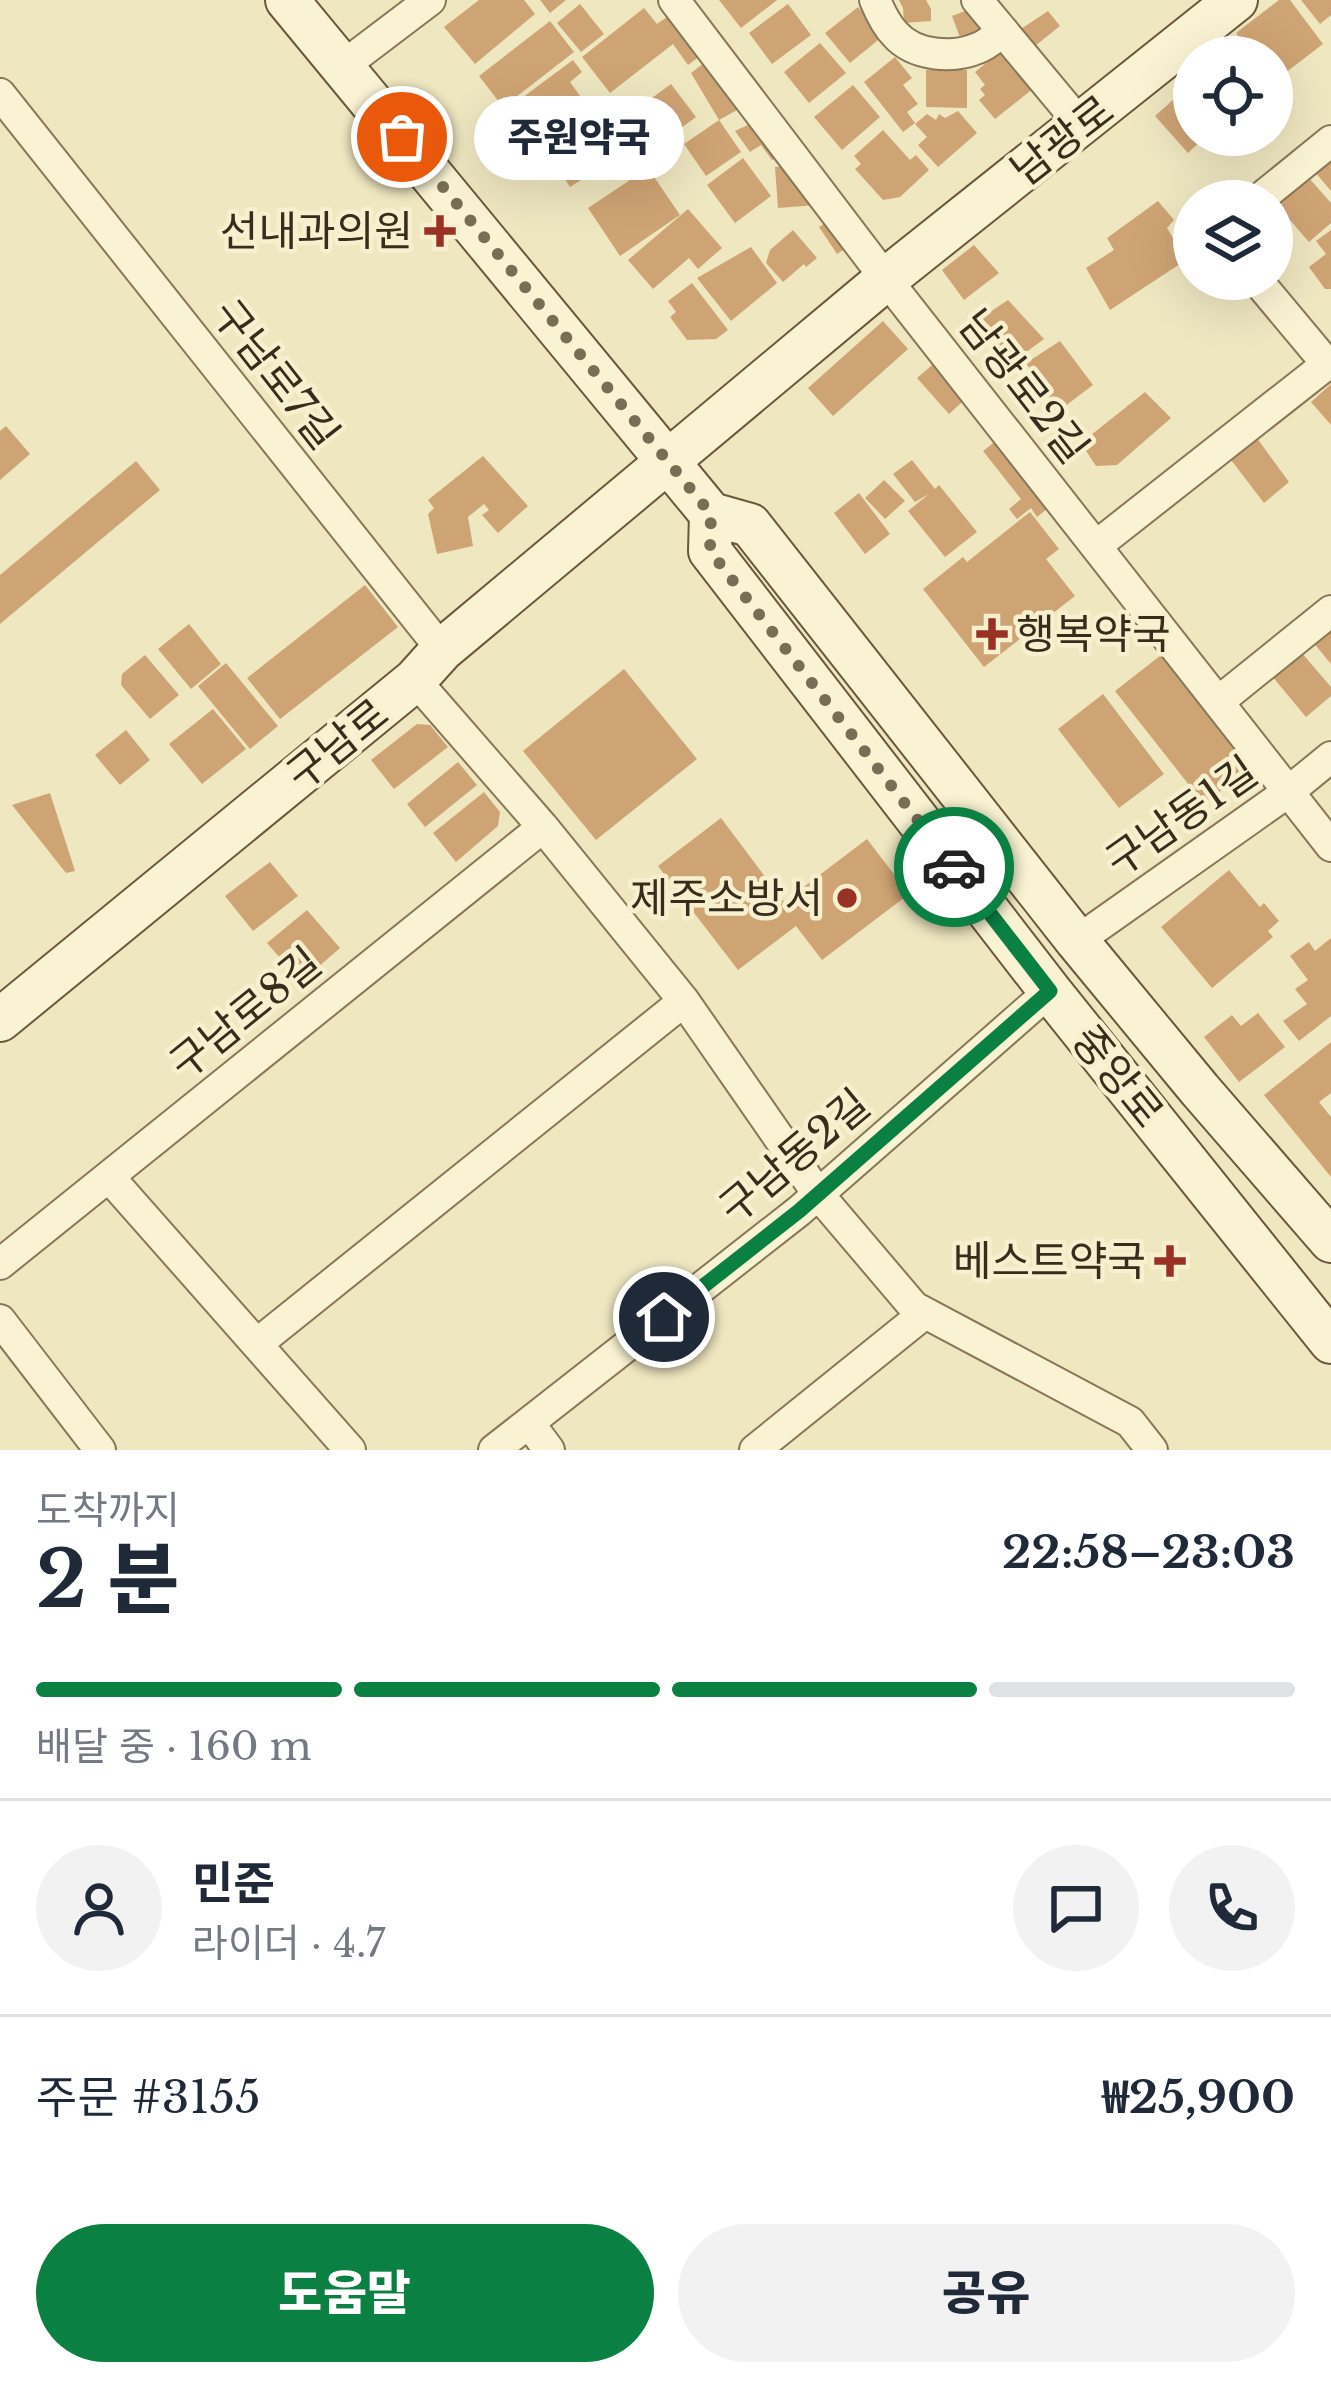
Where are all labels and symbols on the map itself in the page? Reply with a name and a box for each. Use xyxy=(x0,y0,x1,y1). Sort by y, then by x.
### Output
street label: 남광로 xyxy=(1000,84,1124,196)
pin xyxy=(351,86,453,188)
callout: 주원약국 xyxy=(474,95,684,179)
place label: 선내과의원 xyxy=(220,205,413,257)
marker: 선내과의원 xyxy=(424,215,456,247)
street label: 구남로7길 xyxy=(201,289,351,459)
street label: 남광로2길 xyxy=(948,299,1100,473)
place label: 행복약국 xyxy=(1016,608,1171,660)
marker: 행복약국 xyxy=(979,621,1005,647)
street label: 구남로 xyxy=(276,687,398,801)
street label: 구남동1길 xyxy=(1095,745,1267,887)
courier xyxy=(894,807,1014,927)
place label: 제주소방서 xyxy=(630,872,823,924)
marker: 제주소방서 xyxy=(834,885,860,911)
street label: 구남로8길 xyxy=(159,936,331,1090)
street label: 중앙로 xyxy=(1061,1015,1175,1137)
street label: 구남동2길 xyxy=(708,1078,880,1234)
place label: 베스트약국 xyxy=(953,1235,1146,1287)
marker: 베스트약국 xyxy=(1157,1248,1183,1274)
pin xyxy=(613,1266,715,1368)

